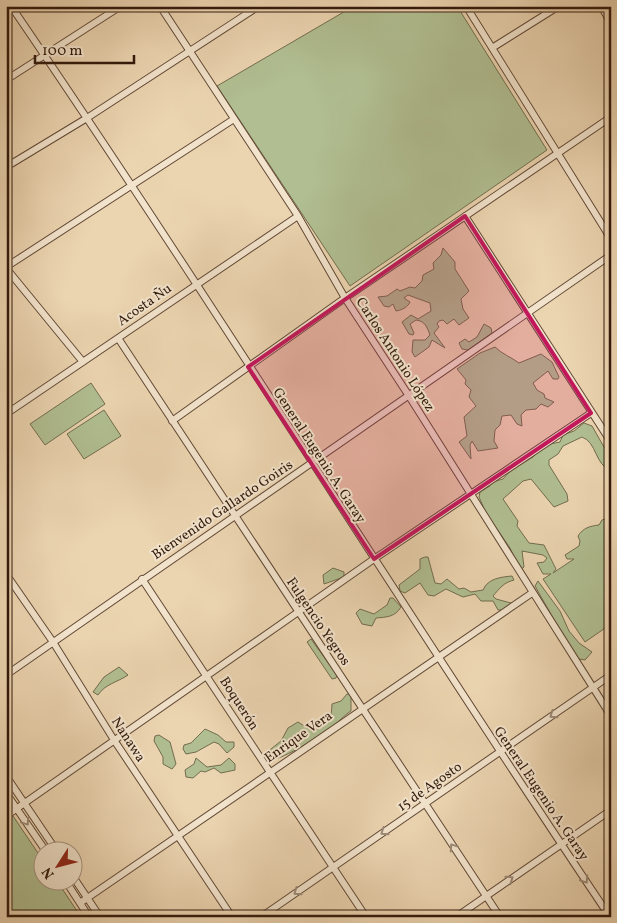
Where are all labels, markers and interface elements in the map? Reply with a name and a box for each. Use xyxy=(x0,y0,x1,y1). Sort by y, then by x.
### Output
scale bar xyxy=(35,32,134,64)
text: 100 m xyxy=(42,41,82,62)
street label: Acosta Ñu xyxy=(114,280,176,331)
street label: Carlos Antonio López xyxy=(351,294,439,416)
street label: General Eugenio A. Garay xyxy=(268,384,370,528)
street label: Bienvenido Gallardo Goiris xyxy=(149,456,297,565)
street label: Fulgencio Yegros xyxy=(281,574,354,670)
street label: Boquerón xyxy=(214,673,263,734)
street label: Enrique Vera xyxy=(261,707,337,768)
one-way arrow xyxy=(549,709,559,718)
street label: Nanawa xyxy=(106,714,149,766)
street label: General Eugenio A. Garay xyxy=(489,723,593,865)
street label: 15 de Agosto xyxy=(394,758,466,817)
one-way arrow xyxy=(20,816,29,825)
one-way arrow xyxy=(381,826,390,835)
north arrow xyxy=(32,840,82,890)
one-way arrow xyxy=(450,843,460,852)
text: N xyxy=(38,863,59,882)
one-way arrow xyxy=(579,874,588,884)
one-way arrow xyxy=(504,876,514,885)
one-way arrow xyxy=(293,886,303,895)

